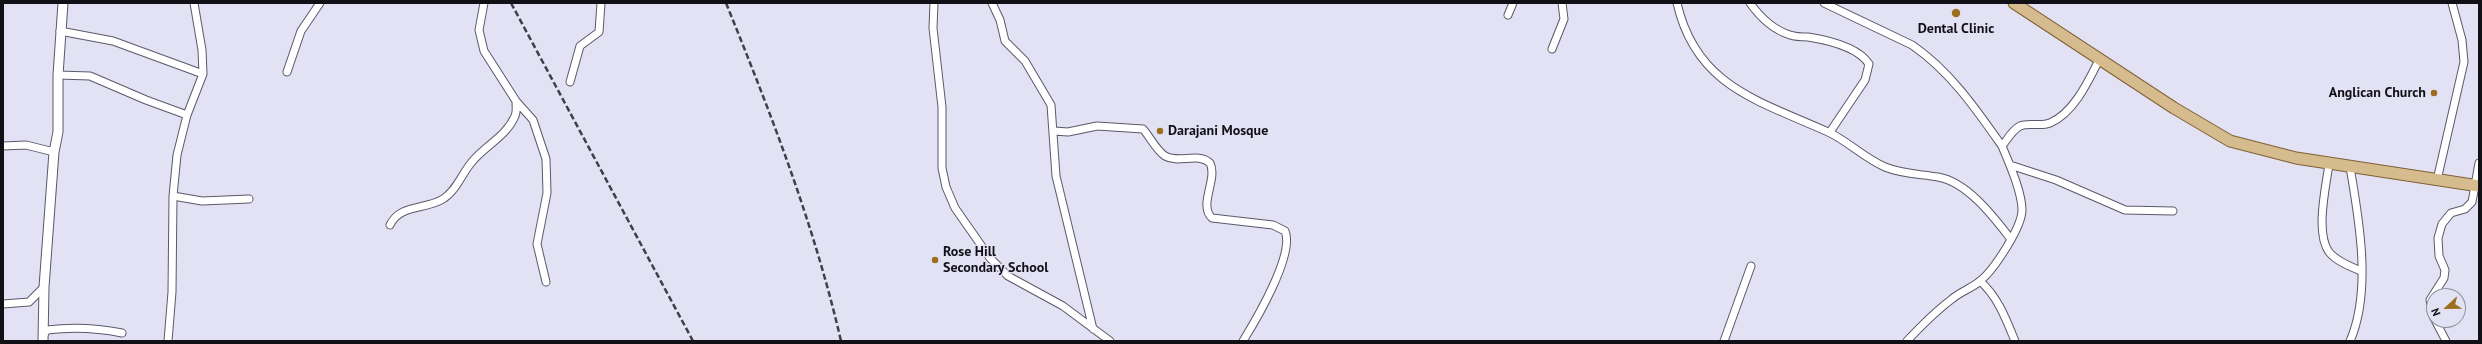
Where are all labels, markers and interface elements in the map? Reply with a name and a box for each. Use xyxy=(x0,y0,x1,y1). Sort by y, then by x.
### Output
marker: Dental Clinic xyxy=(1950,7,1962,19)
place label: Dental Clinic xyxy=(1918,21,1994,37)
place label: Anglican Church xyxy=(2329,85,2426,101)
marker: Anglican Church xyxy=(2429,88,2439,98)
place label: Darajani Mosque xyxy=(1168,123,1268,139)
marker: Darajani Mosque xyxy=(1155,126,1165,136)
place label: Rose Hill Secondary School xyxy=(943,244,1048,276)
marker: Rose Hill Secondary School xyxy=(930,255,940,265)
north arrow xyxy=(2426,288,2466,328)
text: N xyxy=(2428,306,2444,318)

